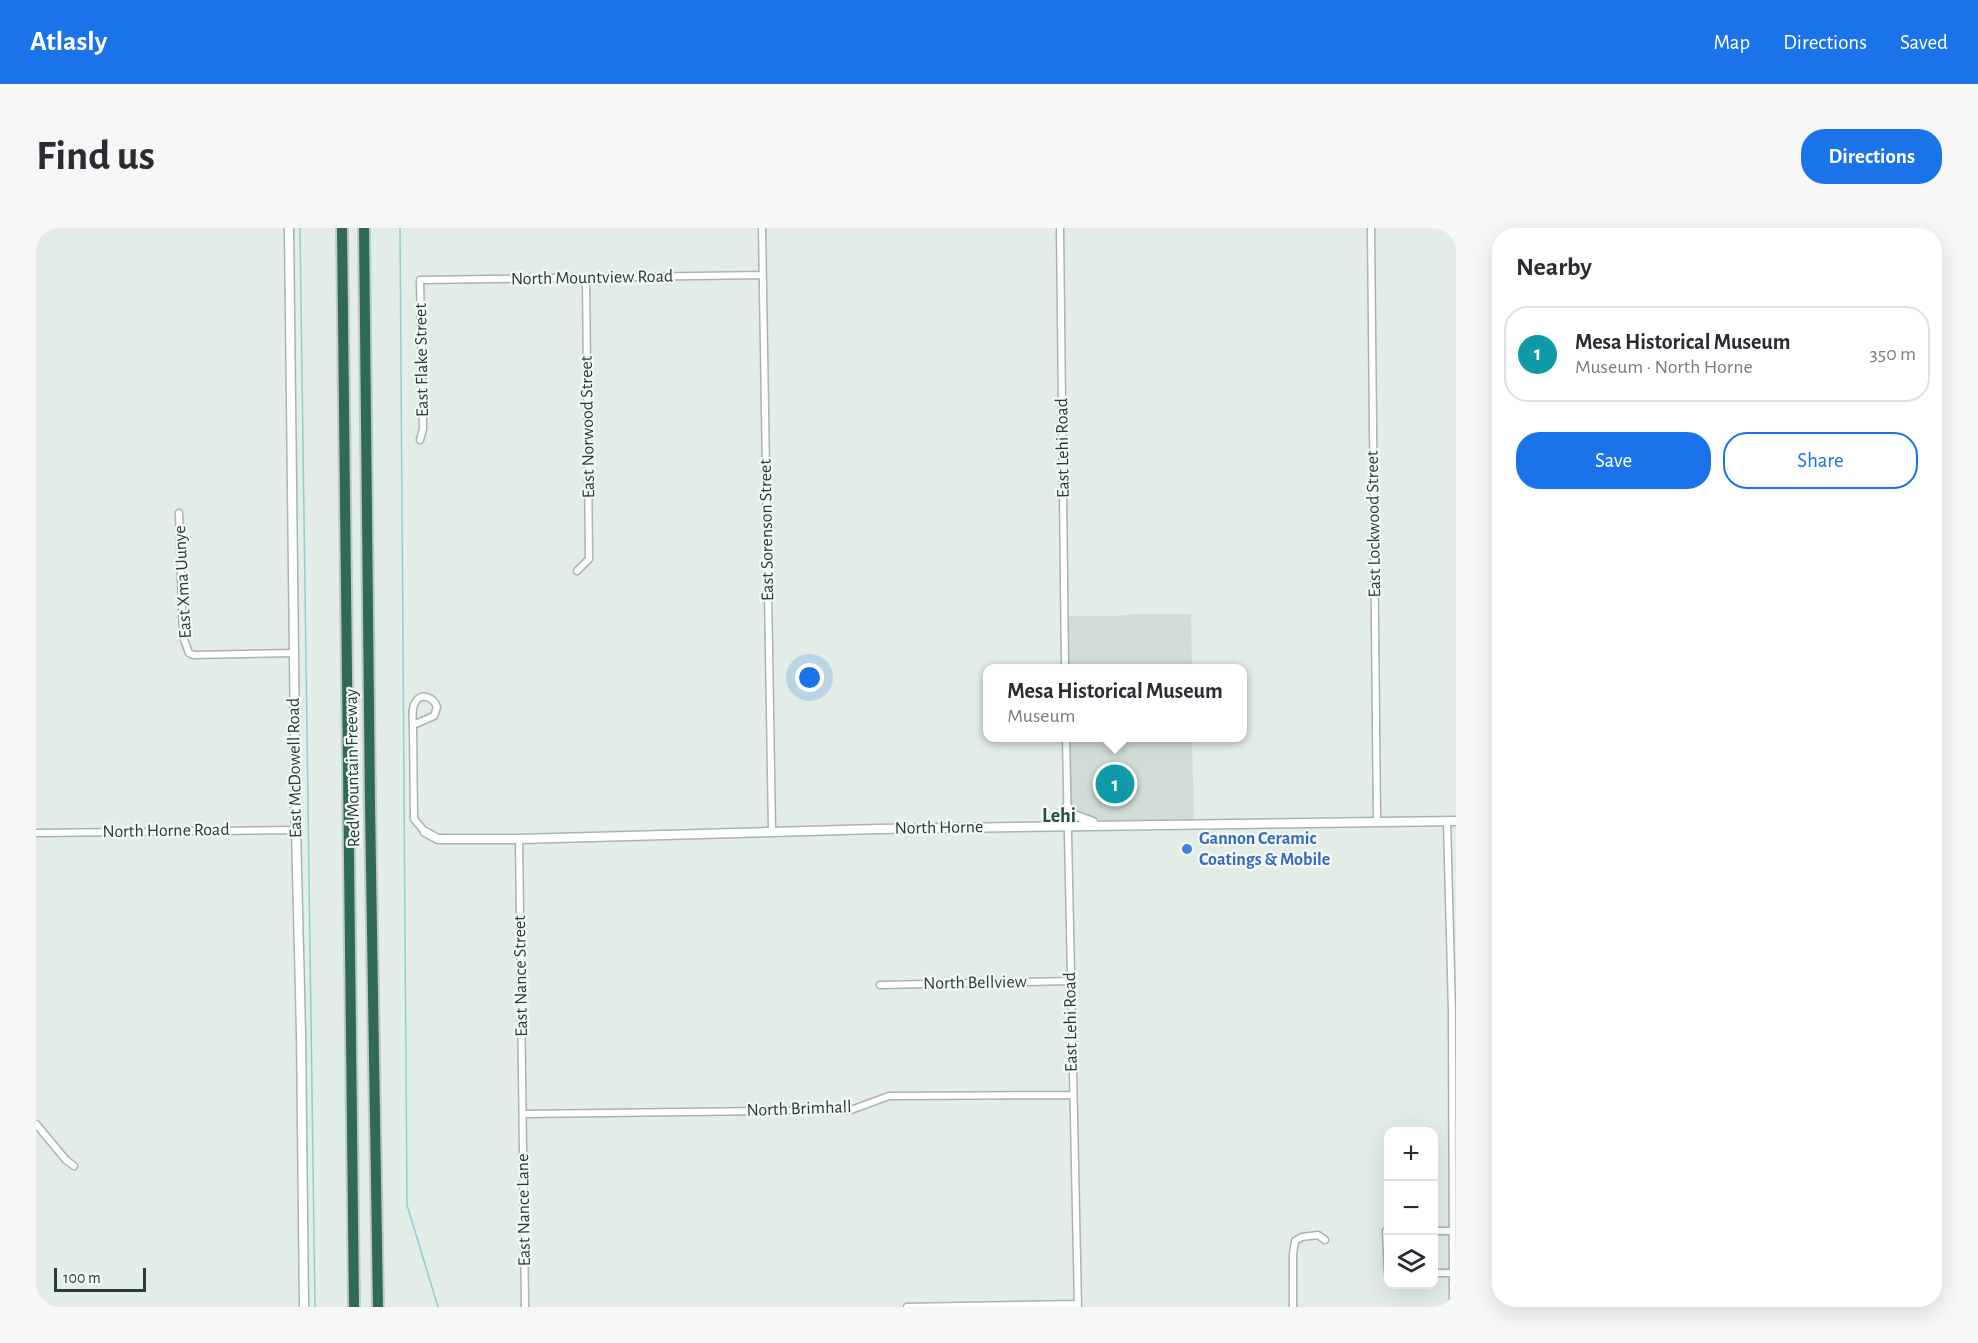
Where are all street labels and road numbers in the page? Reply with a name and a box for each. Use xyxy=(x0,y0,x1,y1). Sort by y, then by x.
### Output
street label: North Mountview Road xyxy=(511,268,673,288)
street label: East Flake Street xyxy=(412,303,432,417)
street label: East Norwood Street xyxy=(578,355,598,499)
street label: East Lehi Road xyxy=(1053,398,1073,498)
street label: East Lockwood Street xyxy=(1364,450,1384,598)
street label: East Sorenson Street xyxy=(757,459,777,601)
street label: East Xma Uunye xyxy=(171,525,195,639)
street label: Red Mountain Freeway xyxy=(343,688,363,848)
street label: East McDowell Road xyxy=(285,698,305,838)
street label: North Horne xyxy=(895,818,983,838)
street label: North Horne Road xyxy=(102,821,230,841)
street label: East Nance Street xyxy=(511,915,531,1037)
street label: East Lehi Road xyxy=(1061,972,1081,1072)
street label: North Bellview xyxy=(923,973,1027,993)
street label: North Brimhall xyxy=(746,1098,852,1120)
street label: East Nance Lane xyxy=(514,1153,534,1267)

